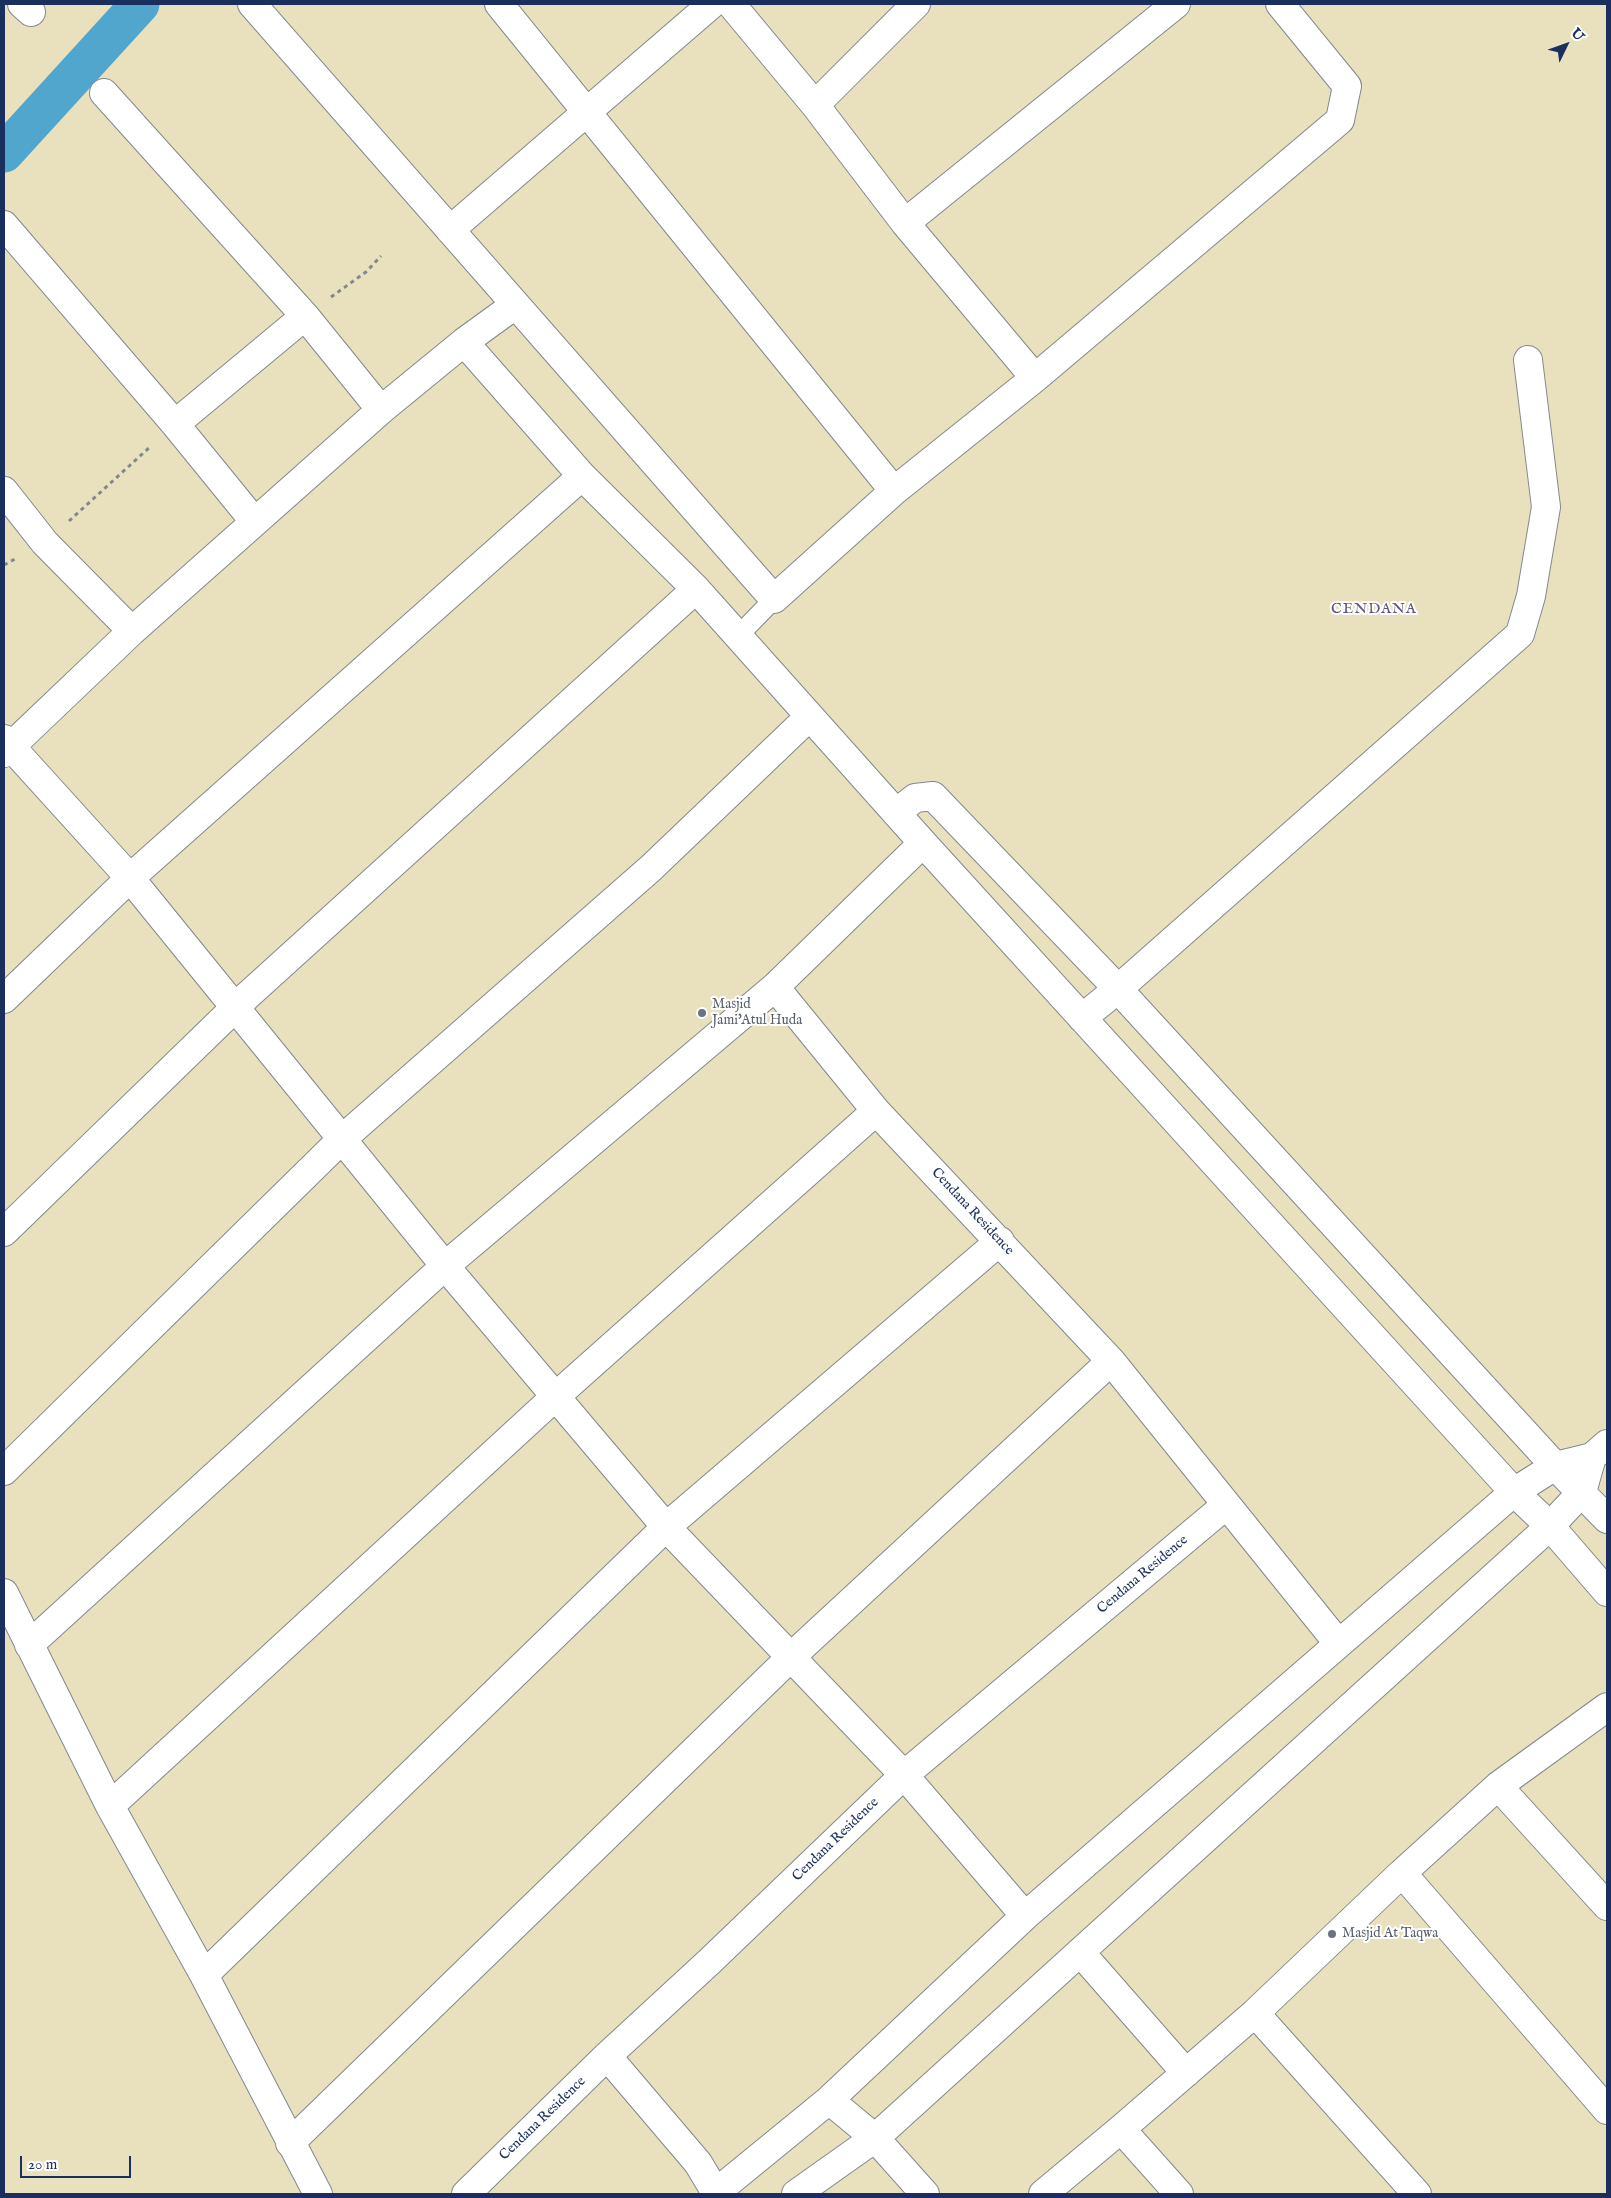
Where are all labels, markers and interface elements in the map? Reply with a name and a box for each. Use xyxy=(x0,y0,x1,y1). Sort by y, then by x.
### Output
north arrow xyxy=(1541,20,1591,70)
text: U xyxy=(1566,25,1588,45)
district label: CENDANA xyxy=(1330,601,1418,619)
place label: Masjid Jami'Atul Huda xyxy=(712,997,802,1030)
marker: Masjid Jami'Atul Huda xyxy=(696,1007,708,1019)
street label: Cendana Residence xyxy=(927,1165,1017,1259)
street label: Cendana Residence xyxy=(1094,1532,1192,1618)
street label: Cendana Residence xyxy=(789,1795,883,1885)
place label: Masjid At Taqwa xyxy=(1342,1926,1438,1942)
marker: Masjid At Taqwa xyxy=(1326,1928,1338,1940)
street label: Cendana Residence xyxy=(496,2074,590,2164)
scale bar xyxy=(22,2146,134,2178)
text: 20 m xyxy=(28,2155,57,2174)

